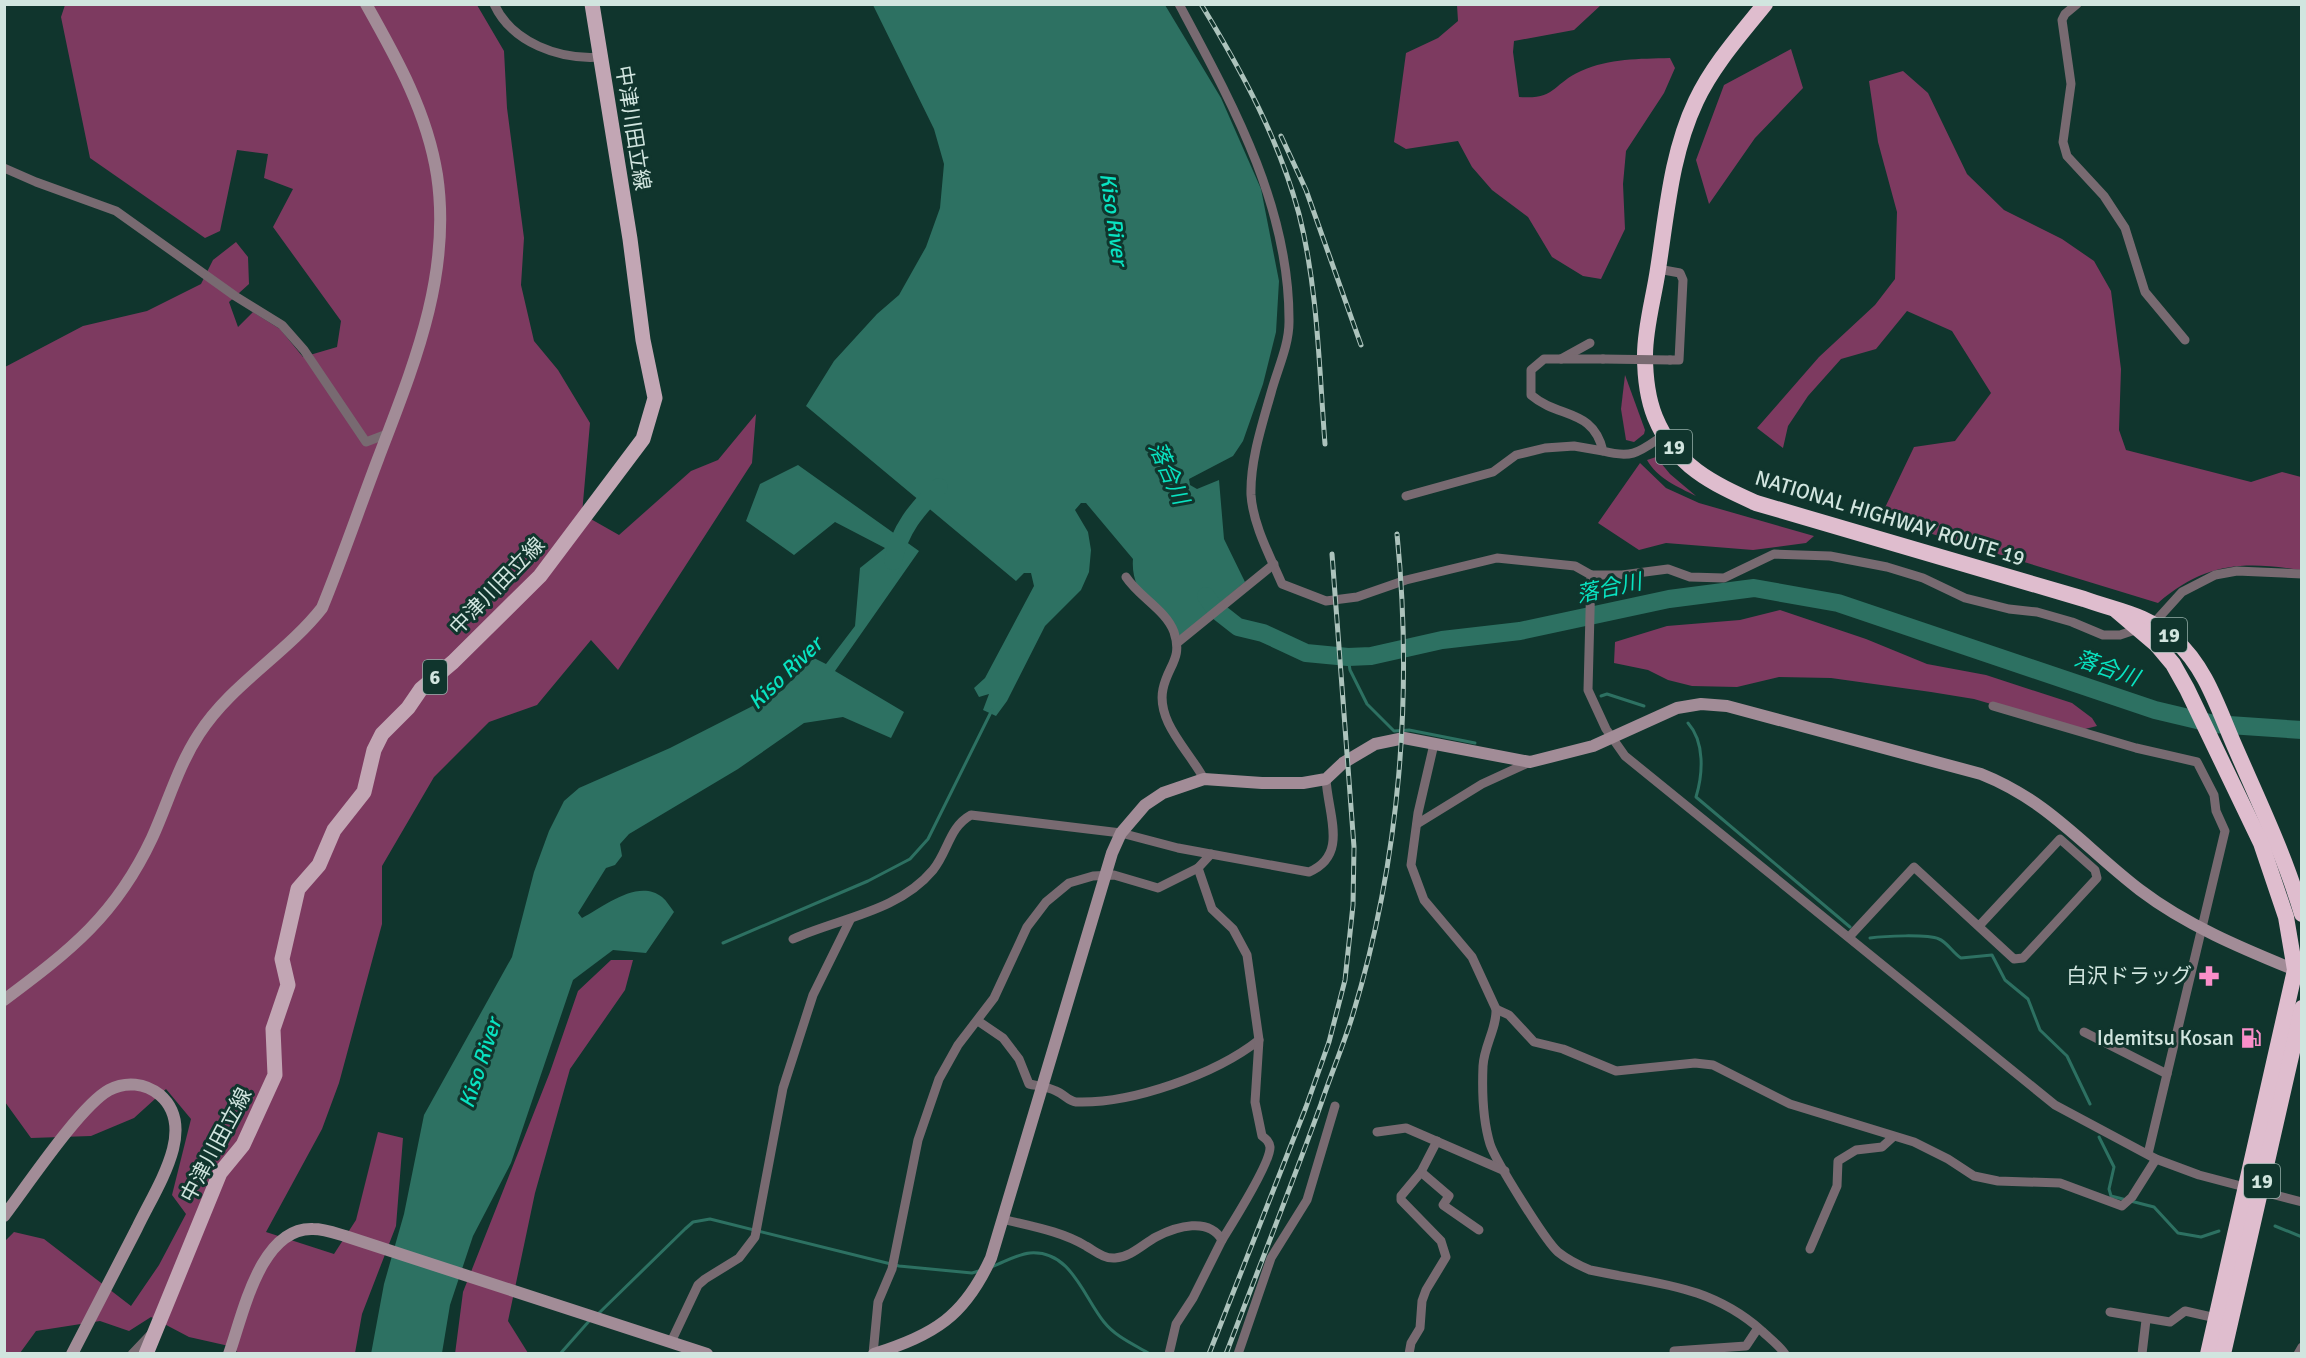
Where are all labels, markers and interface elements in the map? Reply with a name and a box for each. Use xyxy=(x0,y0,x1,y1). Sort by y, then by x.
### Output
street label: 中津川田立線 xyxy=(610,64,656,192)
water label: Kiso River xyxy=(1094,171,1134,270)
road number: 19 xyxy=(1656,430,1692,464)
water label: 落合川 xyxy=(1143,437,1196,510)
street label: NATIONAL HIGHWAY ROUTE 19 xyxy=(1752,465,2028,571)
street label: 中津川田立線 xyxy=(444,532,550,640)
water label: 落合川 xyxy=(1574,568,1646,608)
road number: 19 xyxy=(2151,618,2187,652)
water label: Kiso River xyxy=(742,629,830,715)
water label: 落合川 xyxy=(2071,644,2144,692)
road number: 6 xyxy=(423,660,447,694)
place label: 白沢ドラッグ xyxy=(2066,963,2192,989)
pharmacy icon: 白沢ドラッグ xyxy=(2197,964,2221,988)
water label: Kiso River xyxy=(453,1012,508,1111)
place label: Idemitsu Kosan xyxy=(2097,1025,2234,1051)
fuel station icon: Idemitsu Kosan xyxy=(2239,1026,2263,1050)
street label: 中津川田立線 xyxy=(175,1083,257,1207)
road number: 19 xyxy=(2244,1164,2280,1198)

